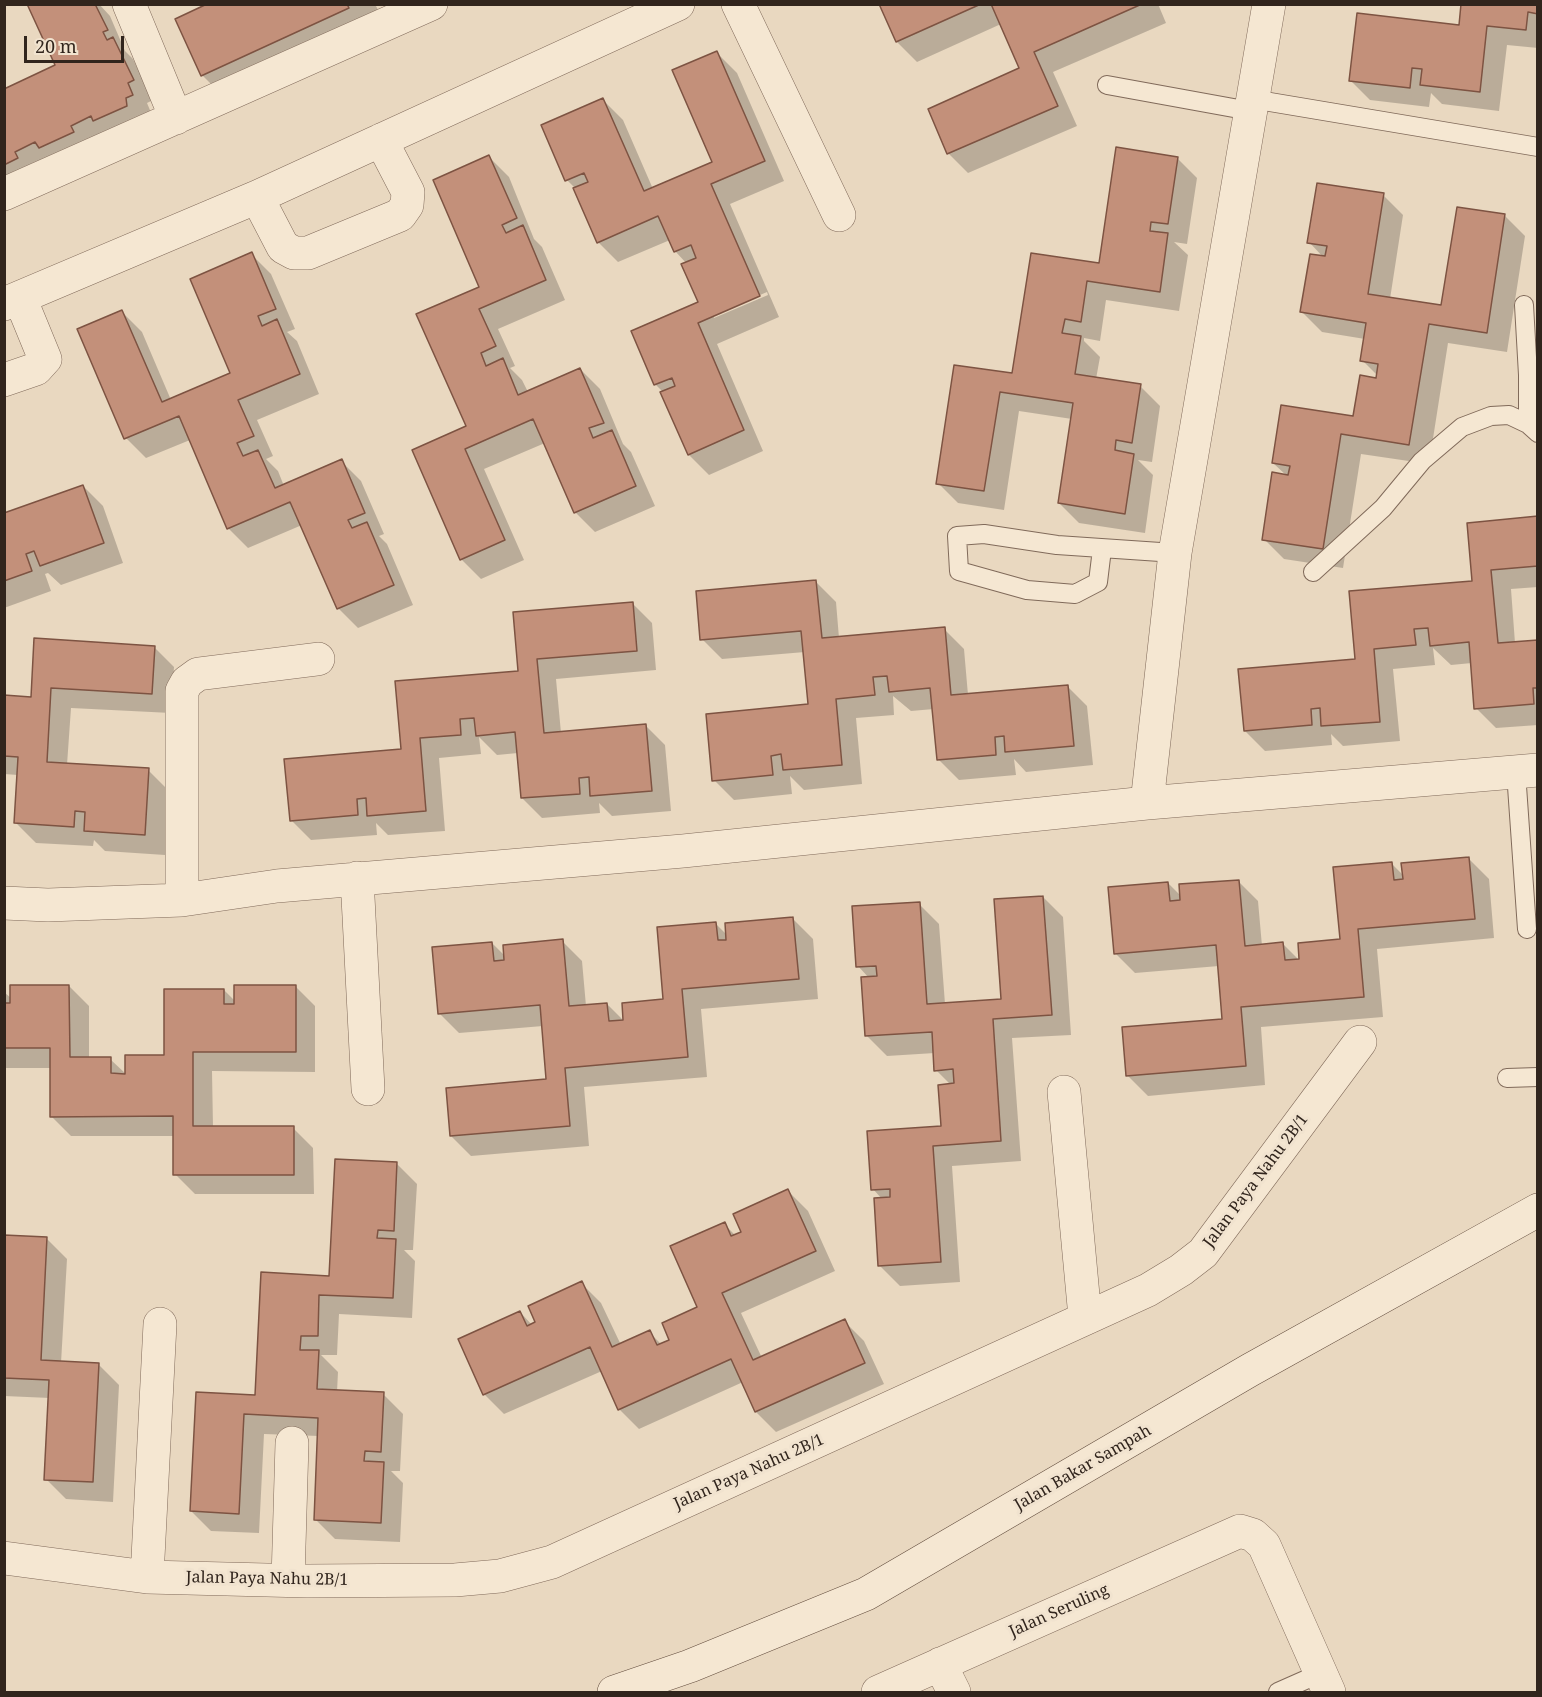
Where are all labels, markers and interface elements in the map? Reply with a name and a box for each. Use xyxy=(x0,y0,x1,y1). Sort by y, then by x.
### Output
scale bar xyxy=(27,24,128,62)
text: 20 m xyxy=(35,34,77,58)
street label: Jalan Paya Nahu 2B/1 xyxy=(1199,1110,1313,1252)
street label: Jalan Bakar Sampah xyxy=(1011,1421,1155,1515)
street label: Jalan Paya Nahu 2B/1 xyxy=(671,1430,827,1514)
street label: Jalan Paya Nahu 2B/1 xyxy=(186,1568,348,1590)
street label: Jalan Seruling xyxy=(1006,1580,1112,1642)

